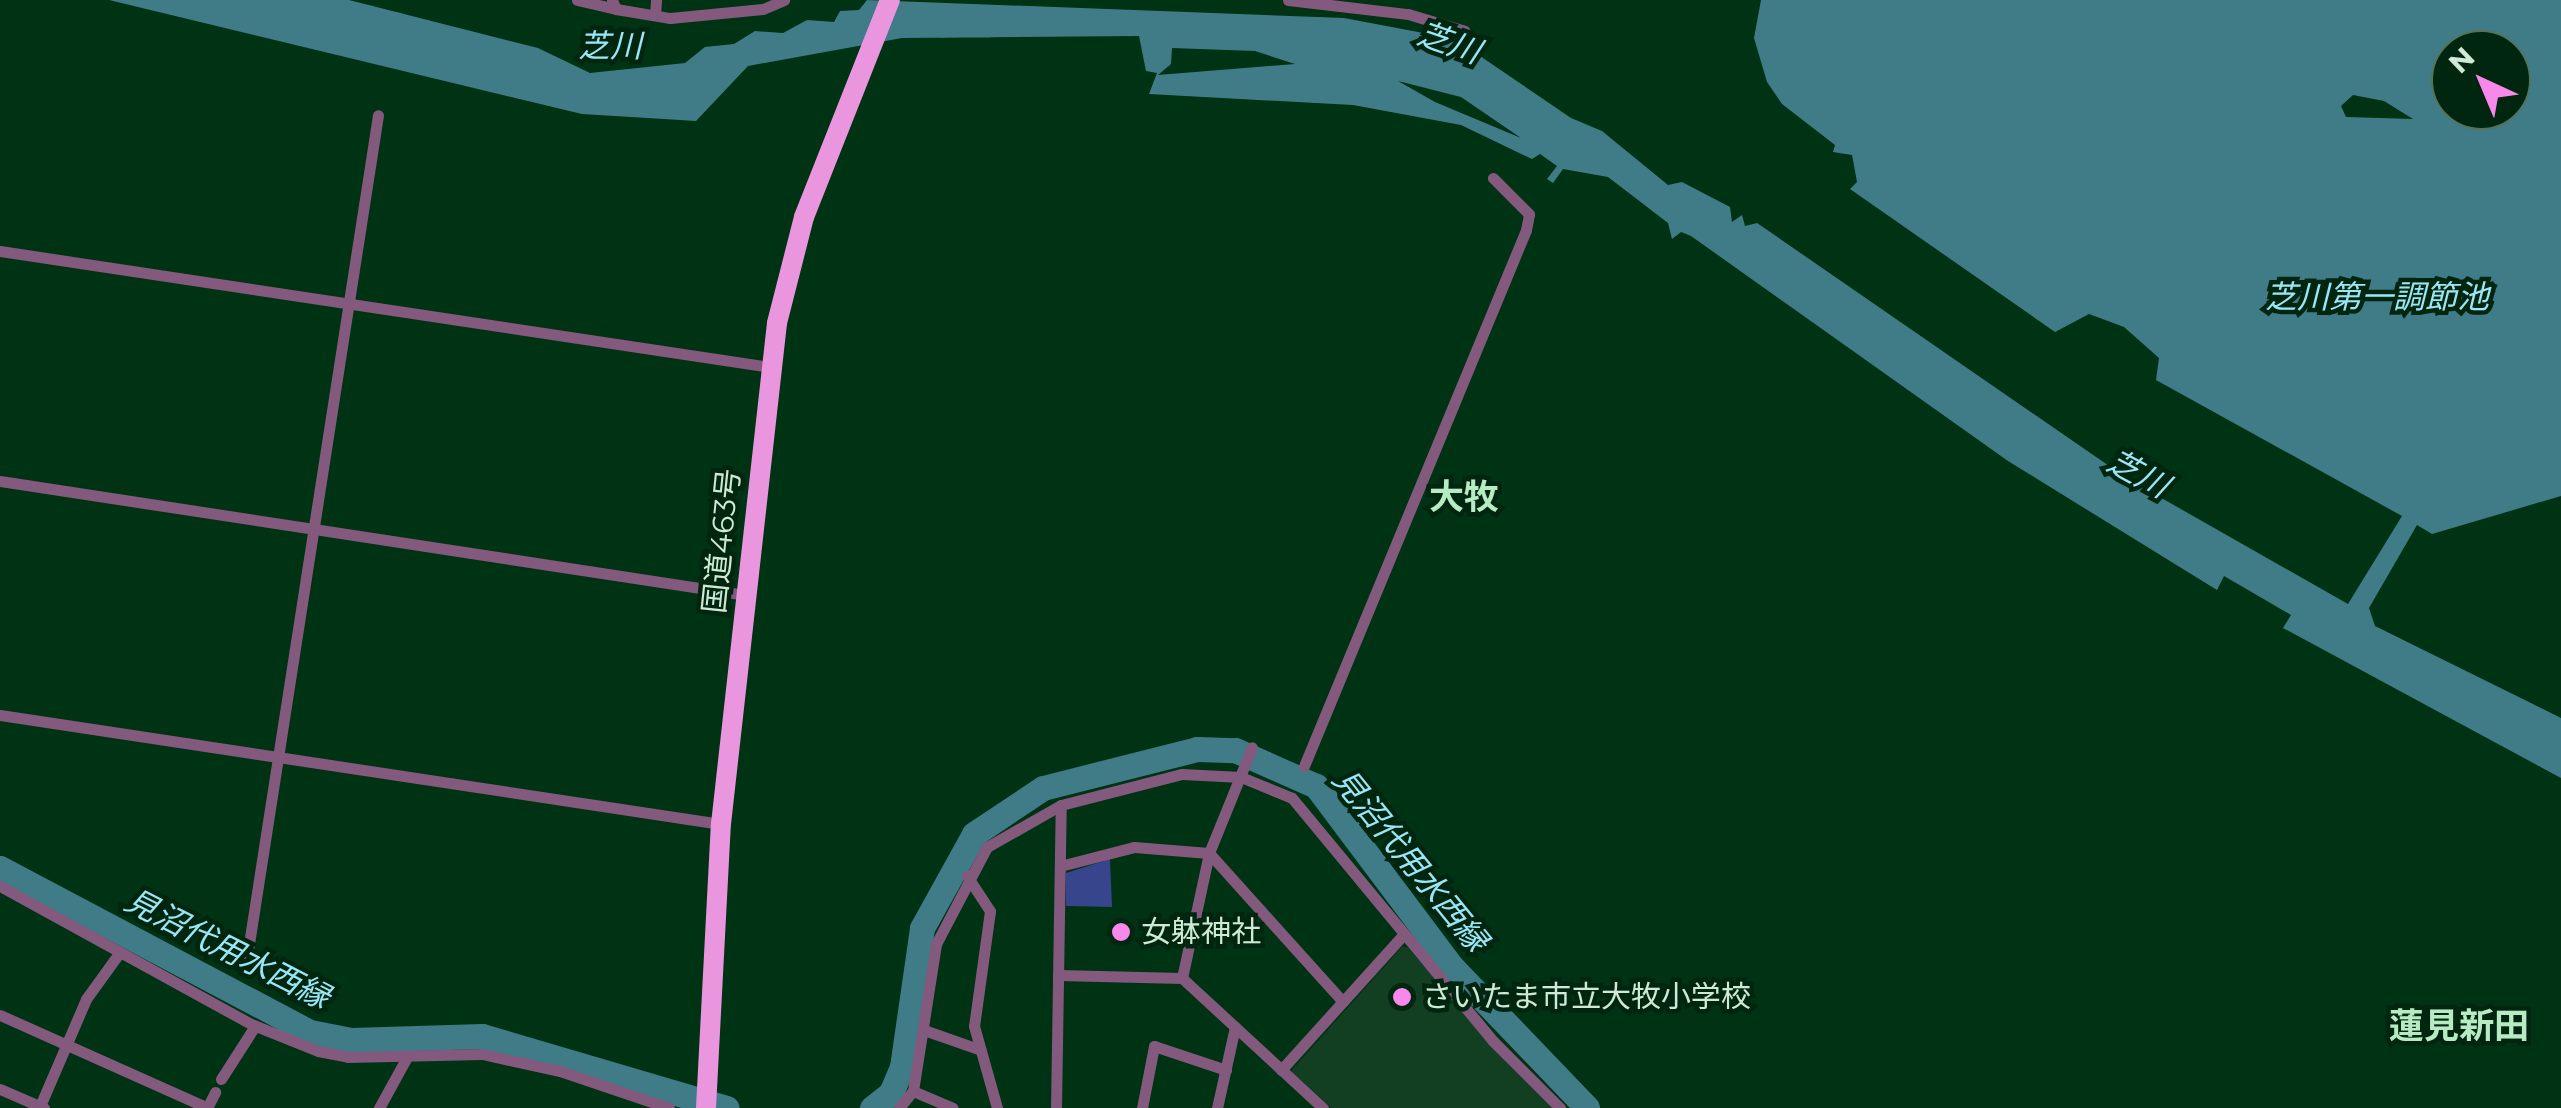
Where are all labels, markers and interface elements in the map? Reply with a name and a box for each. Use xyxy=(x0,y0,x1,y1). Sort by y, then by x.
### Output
water label: 芝川 xyxy=(1412,14,1486,72)
water label: 芝川 xyxy=(578,27,642,65)
north arrow xyxy=(2431,30,2531,130)
text: N xyxy=(2442,40,2481,80)
water label: 芝川第一調節池 xyxy=(2265,278,2489,316)
water label: 芝川 xyxy=(2101,442,2175,506)
street label: 国道463号 xyxy=(697,467,747,615)
district label: 大牧 xyxy=(1429,476,1499,518)
water label: 見沼代用水西縁 xyxy=(1325,761,1495,959)
water label: 見沼代用水西縁 xyxy=(118,881,336,1017)
place label: 女躰神社 xyxy=(1141,914,1261,950)
marker: 女躰神社 xyxy=(1110,921,1132,943)
place label: さいたま市立大牧小学校 xyxy=(1422,979,1752,1015)
marker: さいたま市立大牧小学校 xyxy=(1391,986,1413,1008)
district label: 蓮見新田 xyxy=(2389,1005,2529,1047)

